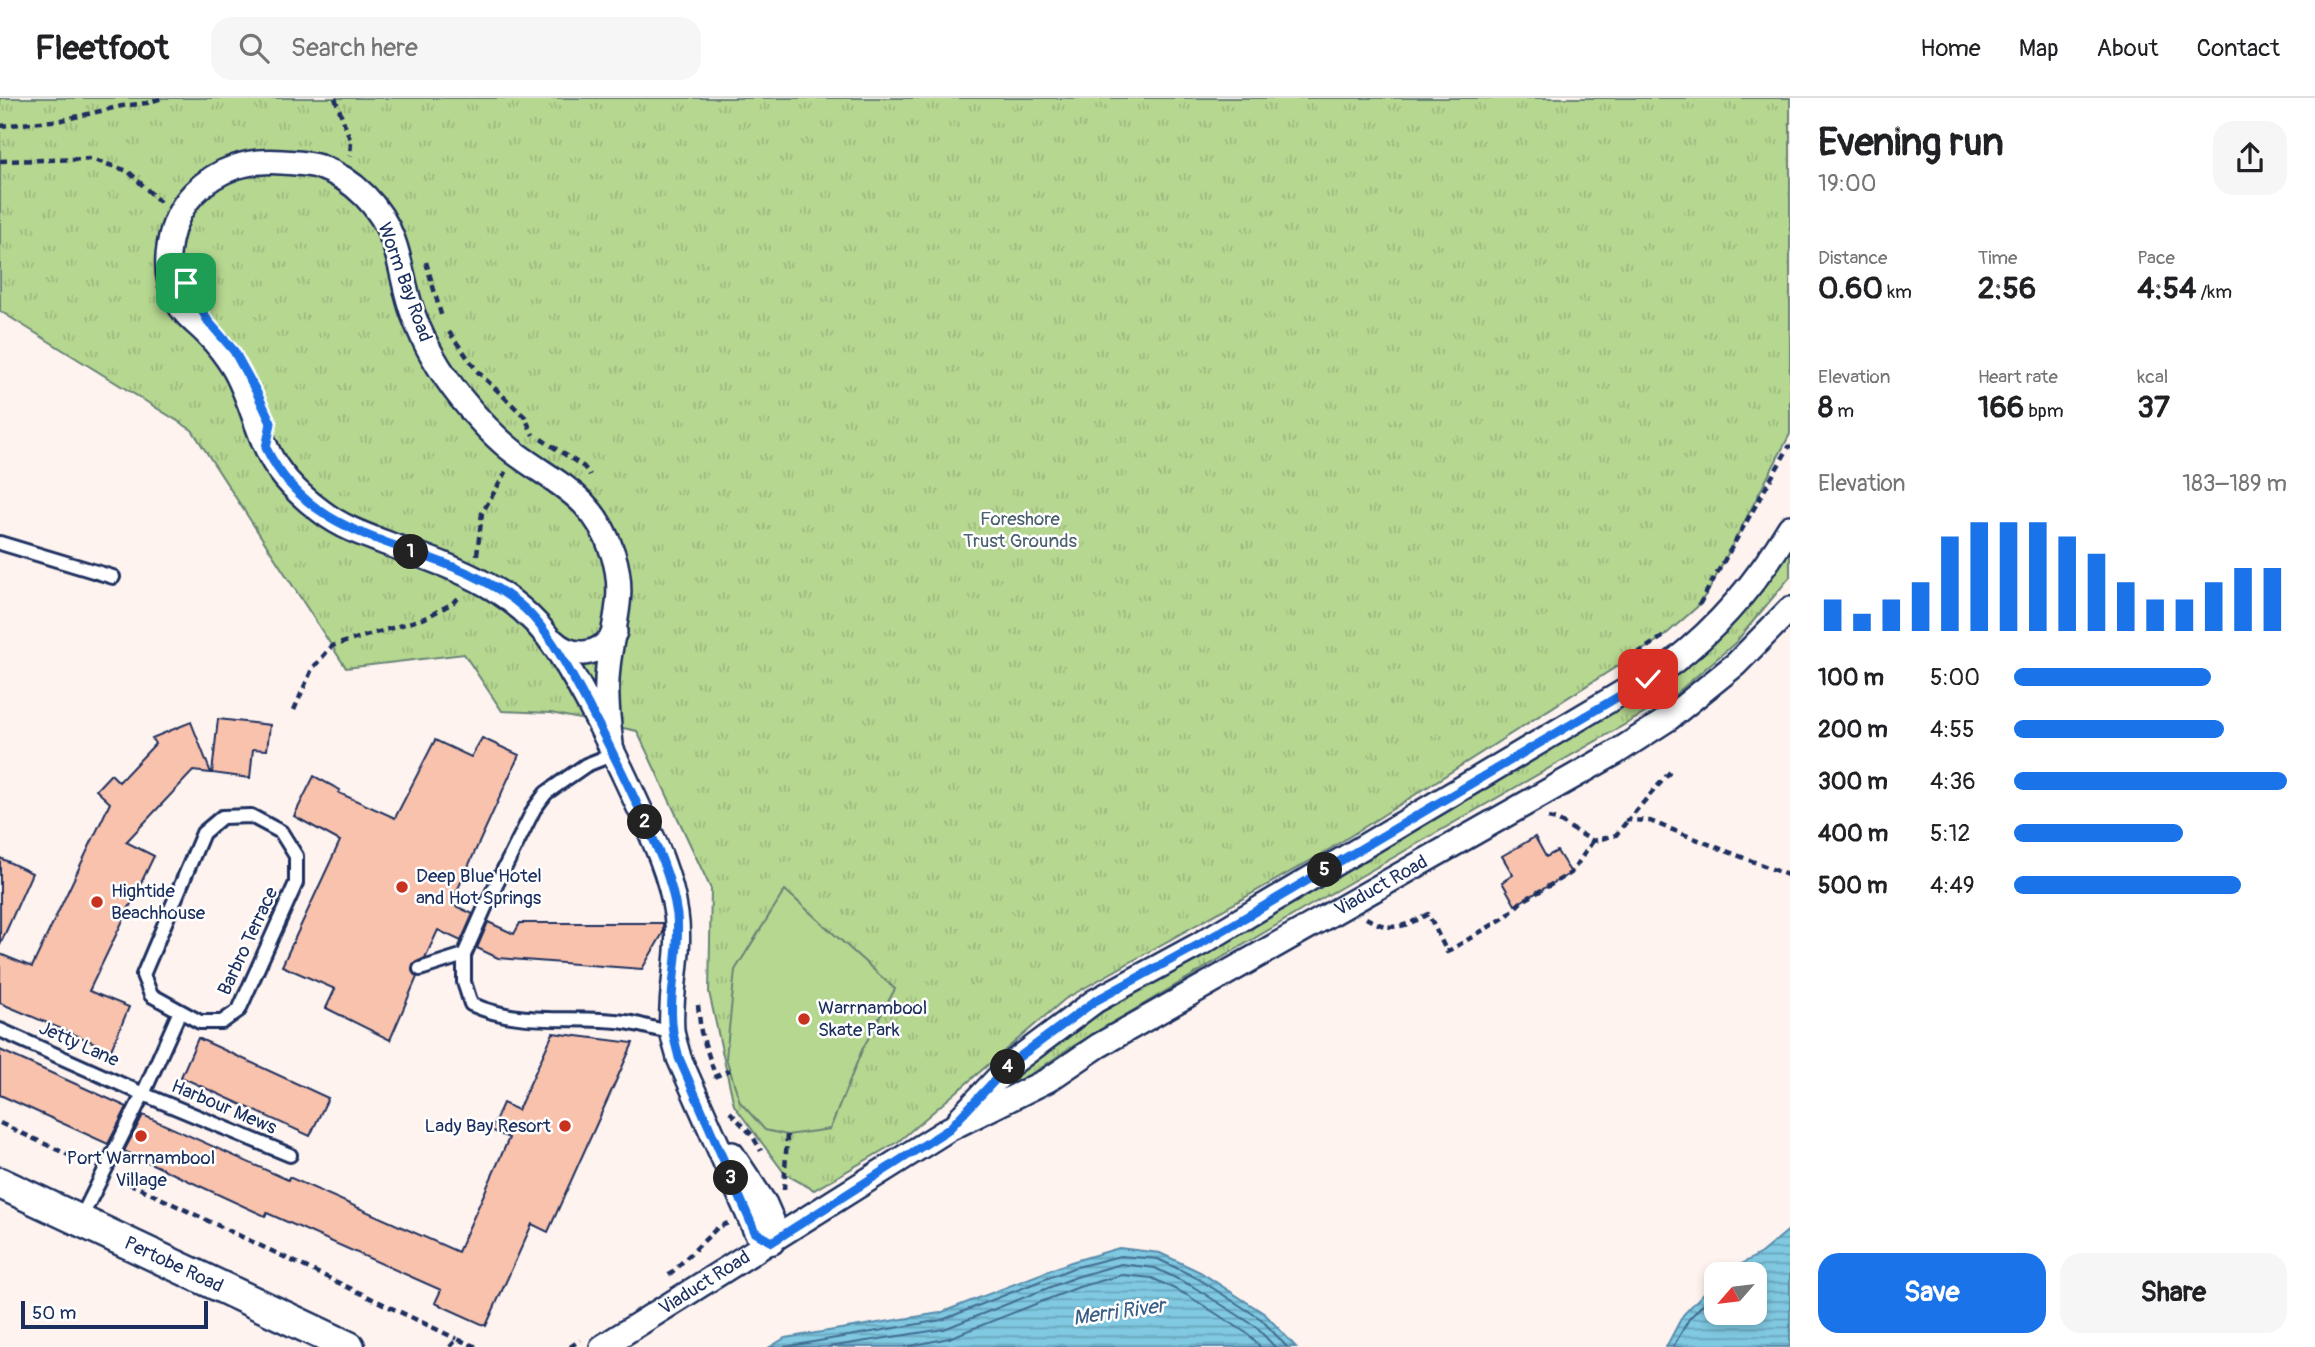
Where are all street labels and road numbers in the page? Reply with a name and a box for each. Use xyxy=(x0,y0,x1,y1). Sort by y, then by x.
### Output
street label: Worm Bay Road xyxy=(372,219,438,345)
street label: Viaduct Road xyxy=(1330,850,1432,922)
street label: Barbro Terrace xyxy=(212,883,284,999)
street label: Jetty Lane xyxy=(35,1016,123,1073)
street label: Harbour Mews xyxy=(168,1074,281,1140)
street label: Pertobe Road xyxy=(120,1231,227,1298)
street label: Viaduct Road xyxy=(654,1245,755,1320)

